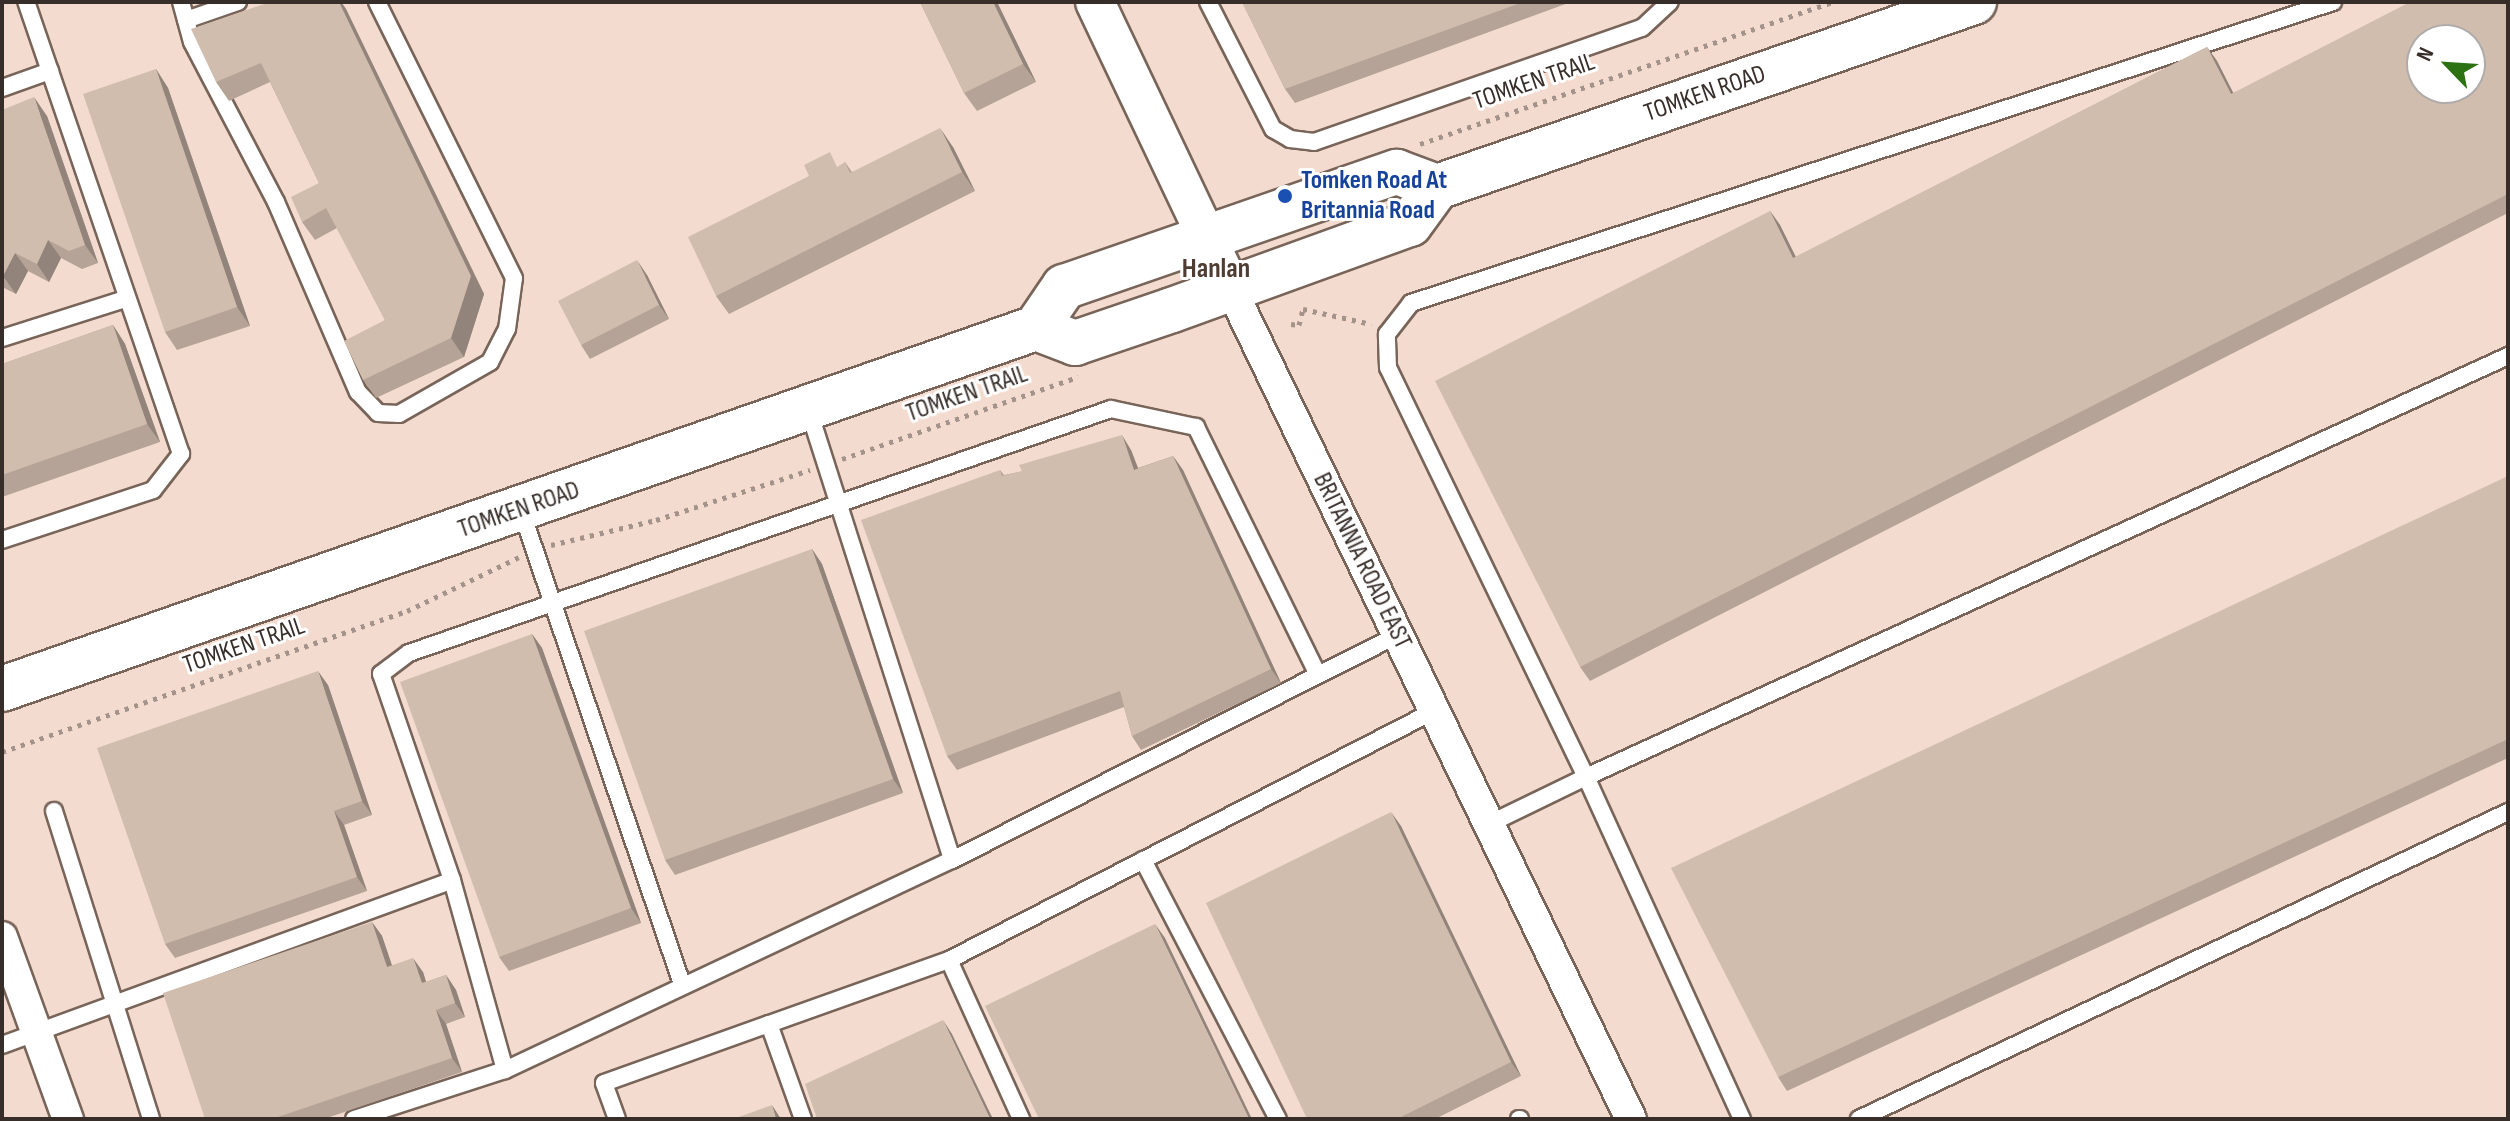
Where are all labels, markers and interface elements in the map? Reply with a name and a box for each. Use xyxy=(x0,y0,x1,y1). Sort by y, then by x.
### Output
north arrow xyxy=(2406,24,2486,104)
text: N xyxy=(2411,43,2440,66)
street label: TOMKEN TRAIL xyxy=(1469,47,1599,117)
street label: TOMKEN ROAD xyxy=(1640,59,1770,129)
place label: Tomken Road At Britannia Road xyxy=(1301,165,1447,226)
marker: Tomken Road At Britannia Road xyxy=(1276,187,1294,205)
district label: Hanlan xyxy=(1182,252,1250,286)
street label: TOMKEN TRAIL xyxy=(902,359,1032,429)
street label: BRITANNIA ROAD EAST xyxy=(1306,468,1418,654)
street label: TOMKEN ROAD xyxy=(454,475,584,545)
street label: TOMKEN TRAIL xyxy=(179,611,309,681)

